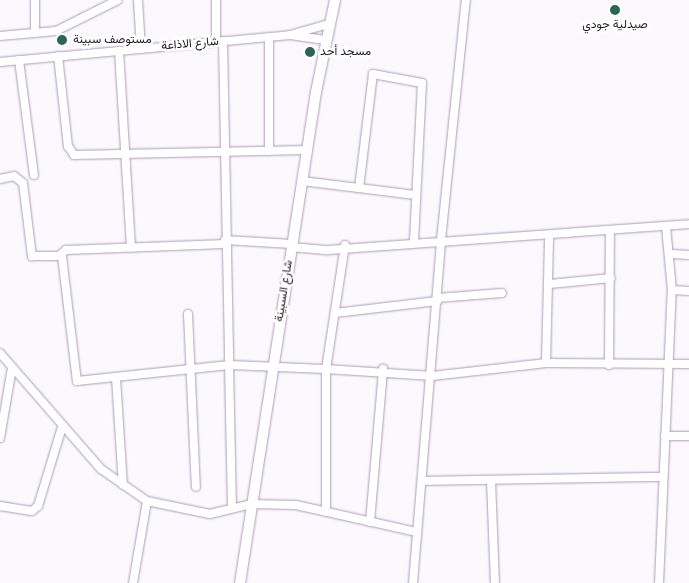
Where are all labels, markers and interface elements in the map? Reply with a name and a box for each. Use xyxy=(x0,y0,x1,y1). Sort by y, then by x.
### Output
marker: صيدلية جودي xyxy=(609,4,621,16)
place label: صيدلية جودي xyxy=(582,18,648,32)
marker: مستوصف سبينة xyxy=(55,33,69,47)
place label: مستوصف سبينة xyxy=(73,33,152,47)
street label: شارع الاذاعة xyxy=(161,34,219,54)
place label: مسجد أحد xyxy=(320,45,371,59)
marker: مسجد أحد xyxy=(304,46,316,58)
street label: شارع السبينة xyxy=(272,259,296,323)

